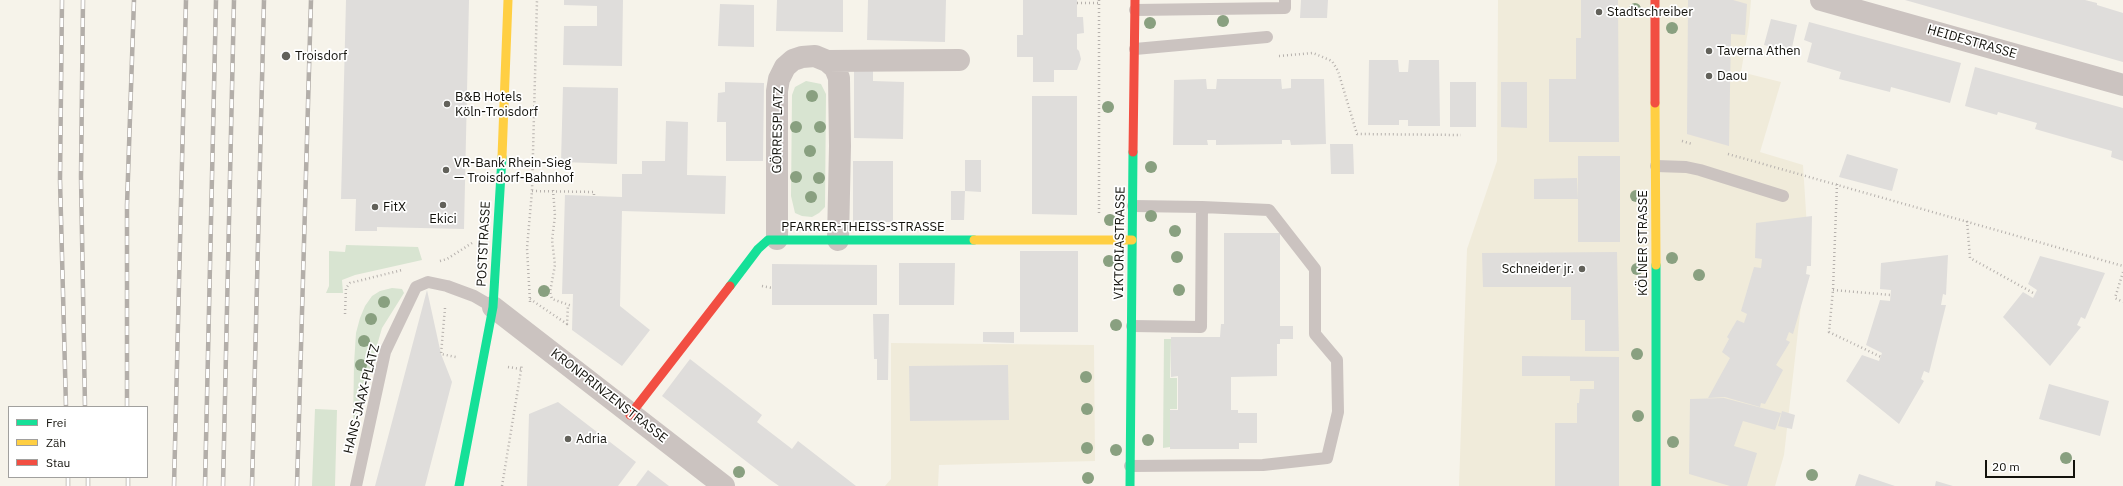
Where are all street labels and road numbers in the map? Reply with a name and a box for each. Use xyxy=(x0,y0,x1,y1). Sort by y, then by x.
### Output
street label: HEIDESTRASSE xyxy=(1925,22,2019,62)
street label: GÖRRESPLATZ xyxy=(769,86,787,174)
street label: VIKTORIASTRASSE xyxy=(1111,186,1129,300)
street label: KÖLNER STRASSE xyxy=(1635,190,1651,296)
street label: POSTSTRASSE xyxy=(474,201,494,287)
street label: PFARRER-THEISS-STRASSE xyxy=(781,219,945,235)
street label: HANS-JAAX-PLATZ xyxy=(341,343,383,455)
street label: KRONPRINZENSTRASSE xyxy=(548,346,670,446)

